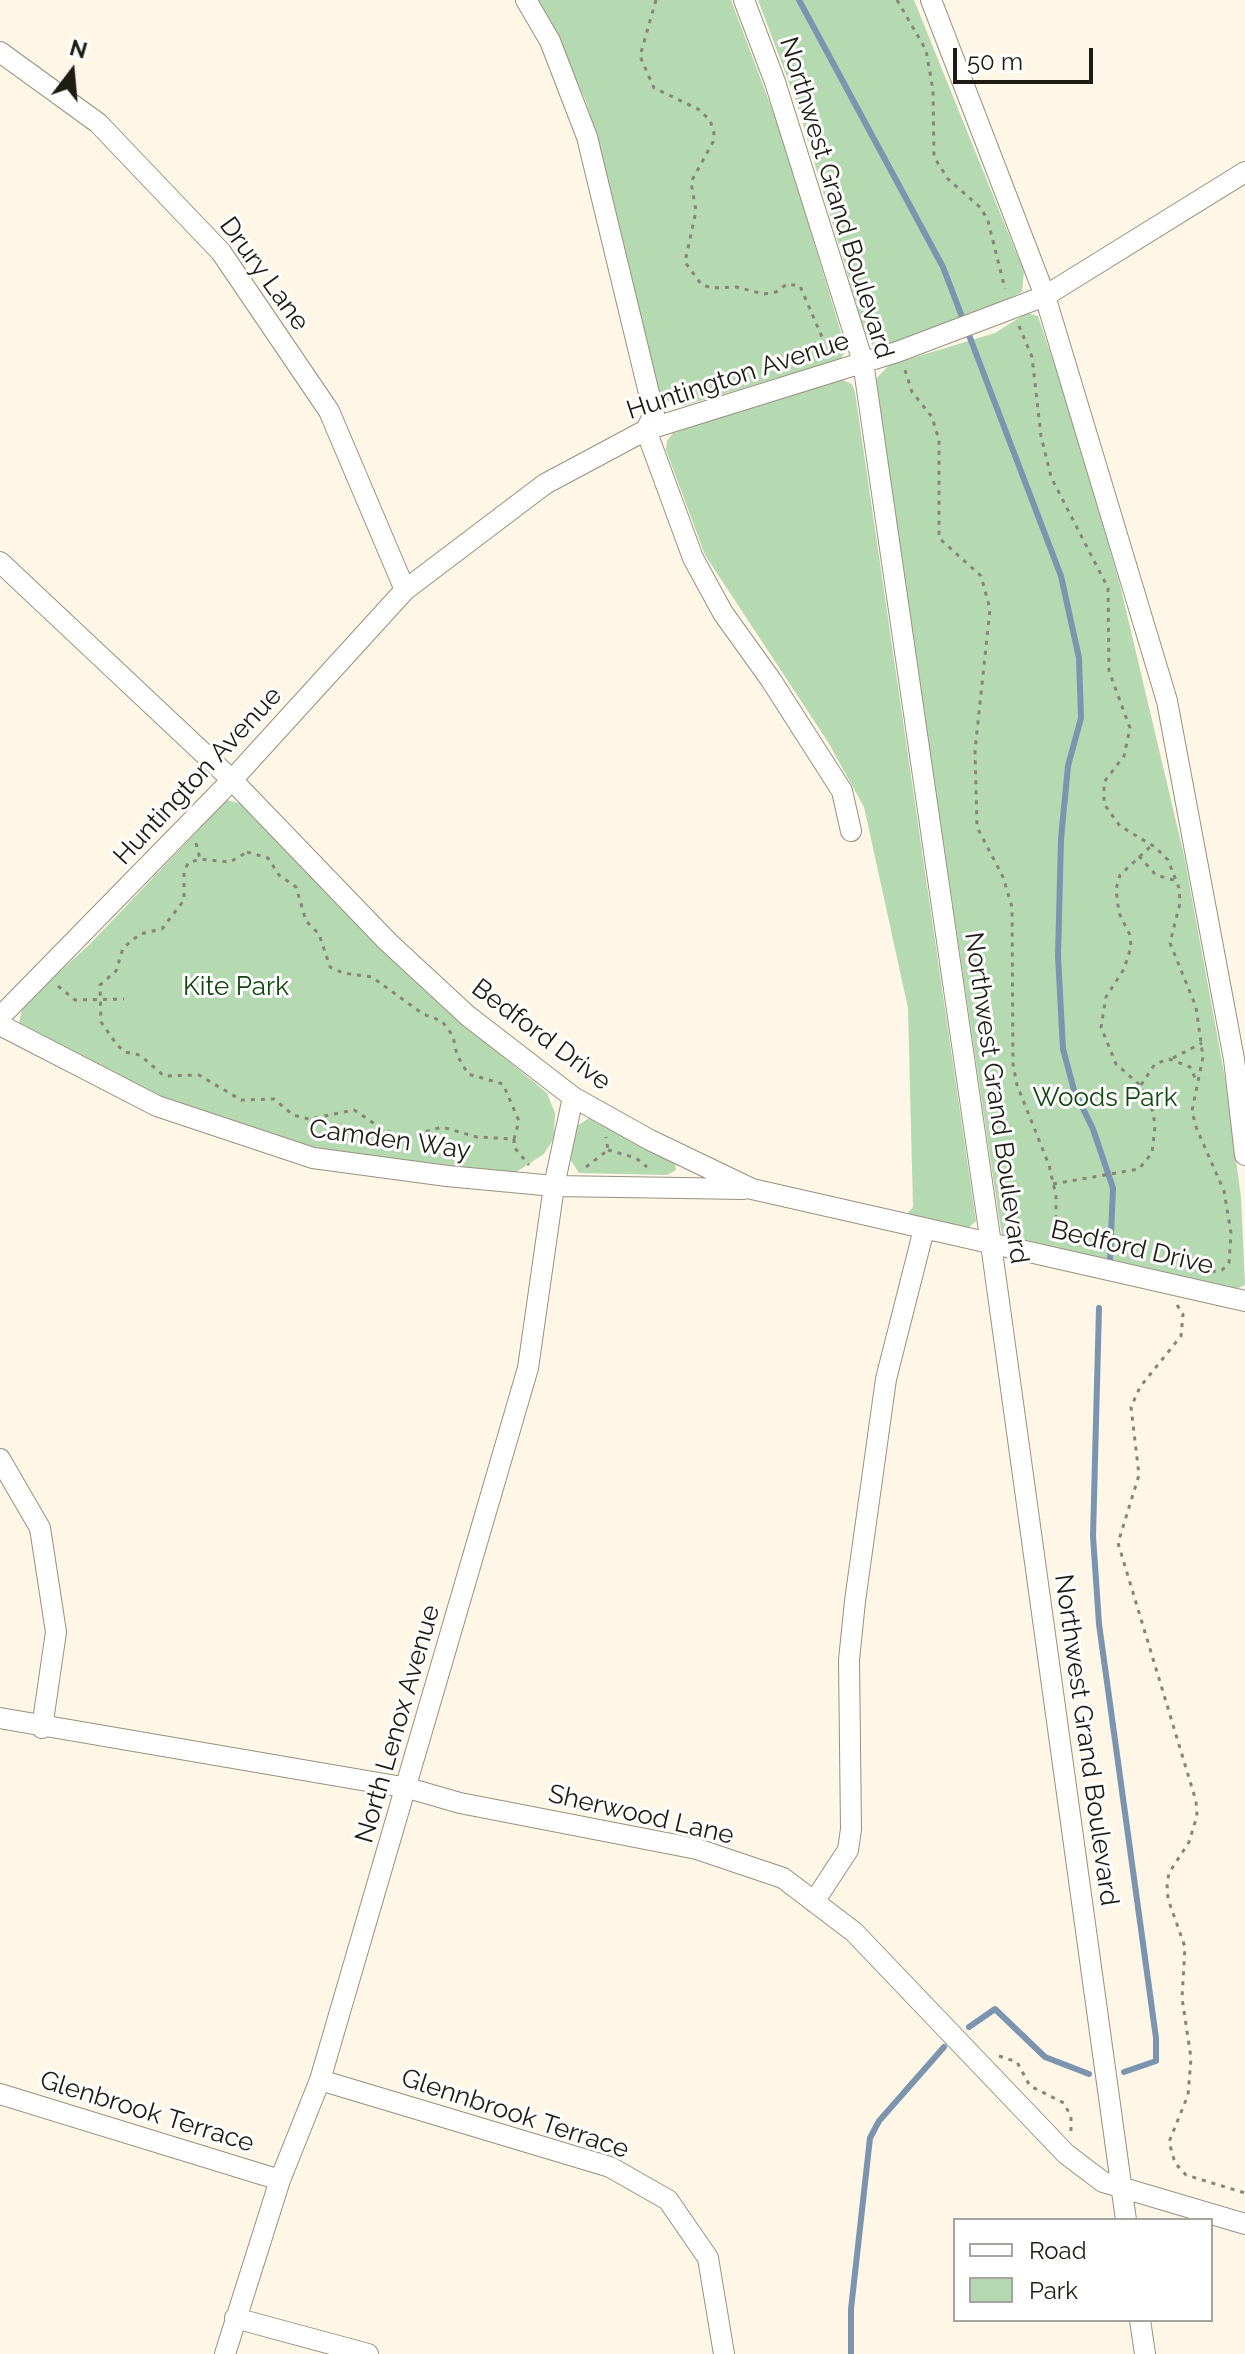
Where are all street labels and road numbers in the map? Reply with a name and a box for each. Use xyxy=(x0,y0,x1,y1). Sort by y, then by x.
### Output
street label: Northwest Grand Boulevard xyxy=(772,34,900,362)
street label: Drury Lane xyxy=(212,211,316,337)
street label: Huntington Avenue xyxy=(623,325,853,427)
street label: Huntington Avenue xyxy=(107,680,289,872)
street label: Northwest Grand Boulevard xyxy=(957,930,1035,1266)
street label: Bedford Drive xyxy=(465,973,617,1097)
street label: Camden Way xyxy=(307,1113,473,1167)
street label: Bedford Drive xyxy=(1048,1214,1216,1282)
street label: Northwest Grand Boulevard xyxy=(1047,1572,1125,1908)
street label: North Lenox Avenue xyxy=(349,1601,447,1847)
street label: Sherwood Lane xyxy=(545,1778,737,1852)
street label: Glennbrook Terrace xyxy=(397,2062,633,2166)
street label: Glenbrook Terrace xyxy=(36,2065,258,2159)

